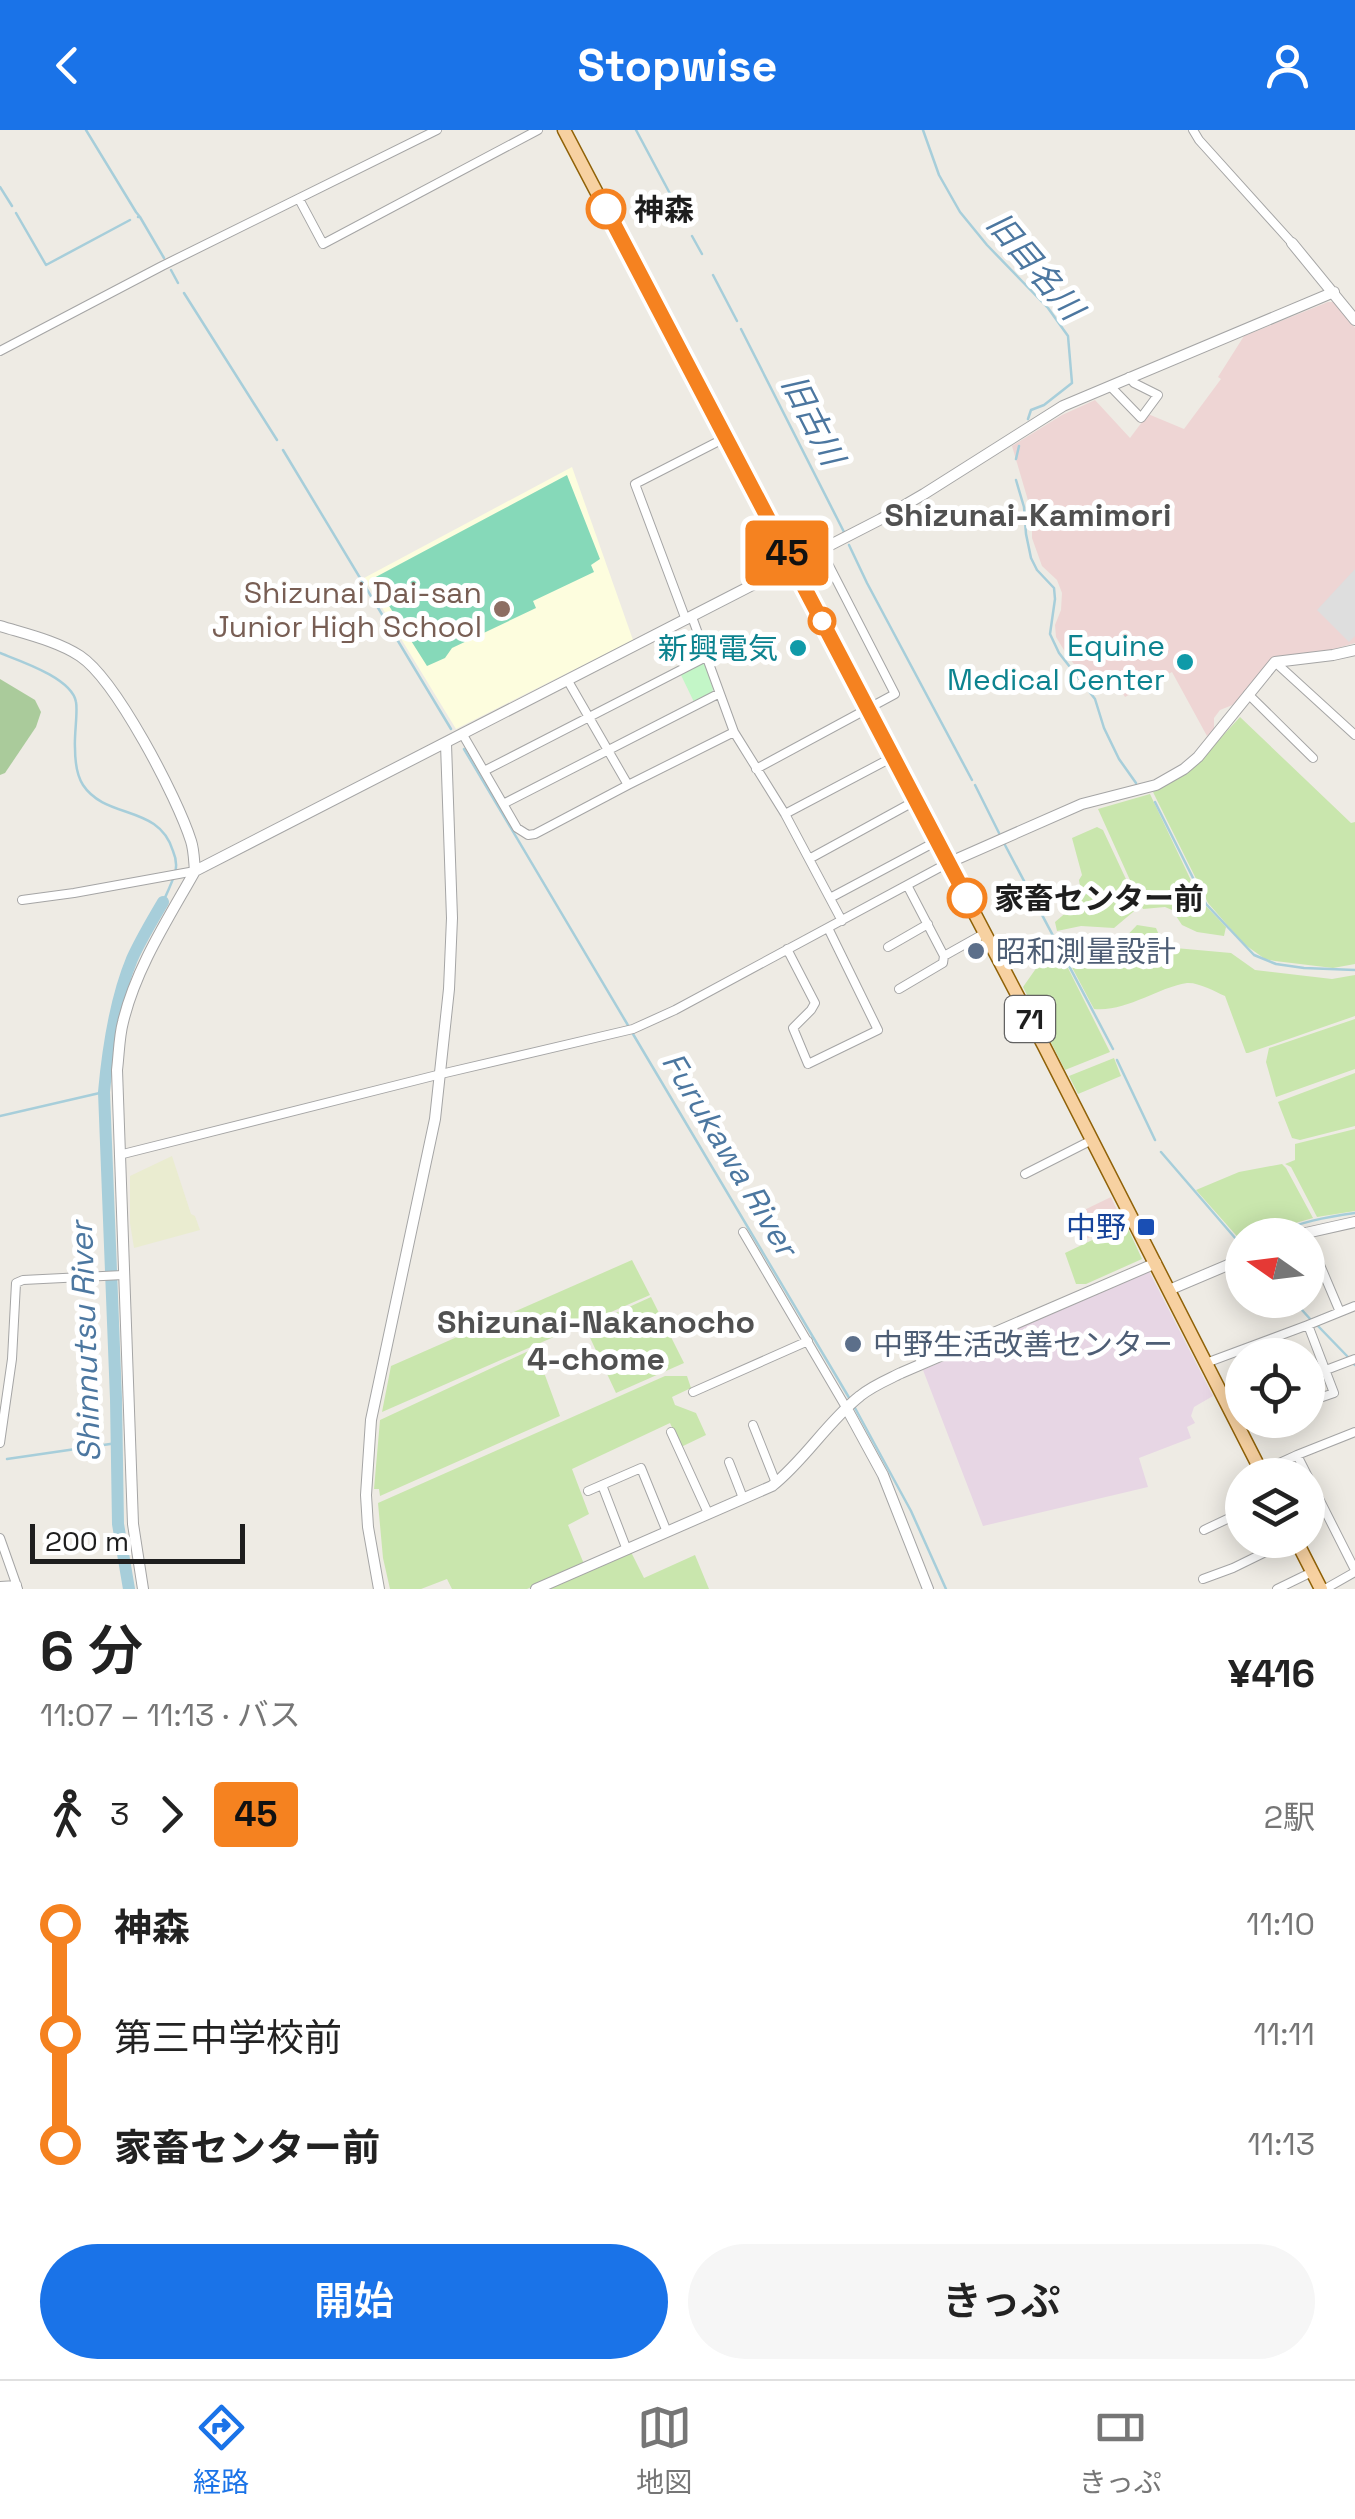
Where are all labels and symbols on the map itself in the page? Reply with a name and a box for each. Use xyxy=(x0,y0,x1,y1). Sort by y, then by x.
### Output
marker: 神森 xyxy=(587,190,625,228)
place label: 神森 xyxy=(634,190,694,229)
water label: 旧目名川 xyxy=(979,204,1093,330)
water label: 旧古川 xyxy=(773,368,854,475)
district label: Shizunai-Kamimori xyxy=(885,495,1171,535)
line badge: 45 xyxy=(742,520,832,586)
place label: Shizunai Dai-san Junior High School xyxy=(212,573,482,646)
marker: Shizunai Dai-san Junior High School xyxy=(491,598,513,620)
unlabelled marker xyxy=(809,608,835,634)
place label: Equine Medical Center xyxy=(947,626,1165,699)
place label: 新興電気 xyxy=(658,629,778,668)
marker: 新興電気 xyxy=(787,637,809,659)
marker: Equine Medical Center xyxy=(1174,651,1196,673)
marker: 家畜センター前 xyxy=(948,879,986,917)
place label: 家畜センター前 xyxy=(994,879,1204,918)
place label: 昭和測量設計 xyxy=(996,932,1176,971)
marker: 昭和測量設計 xyxy=(965,940,987,962)
road number: 71 xyxy=(1005,996,1055,1042)
water label: Furukawa River xyxy=(653,1045,808,1266)
place label: 中野 xyxy=(1066,1208,1126,1247)
marker: 中野 xyxy=(1135,1216,1157,1238)
water label: Shinnutsu River xyxy=(61,1218,109,1463)
north arrow xyxy=(1225,1218,1325,1318)
district label: Shizunai-Nakanocho 4-chome xyxy=(437,1302,755,1379)
place label: 中野生活改善センター xyxy=(873,1325,1173,1364)
marker: 中野生活改善センター xyxy=(842,1333,864,1355)
scale bar xyxy=(30,1519,245,1564)

